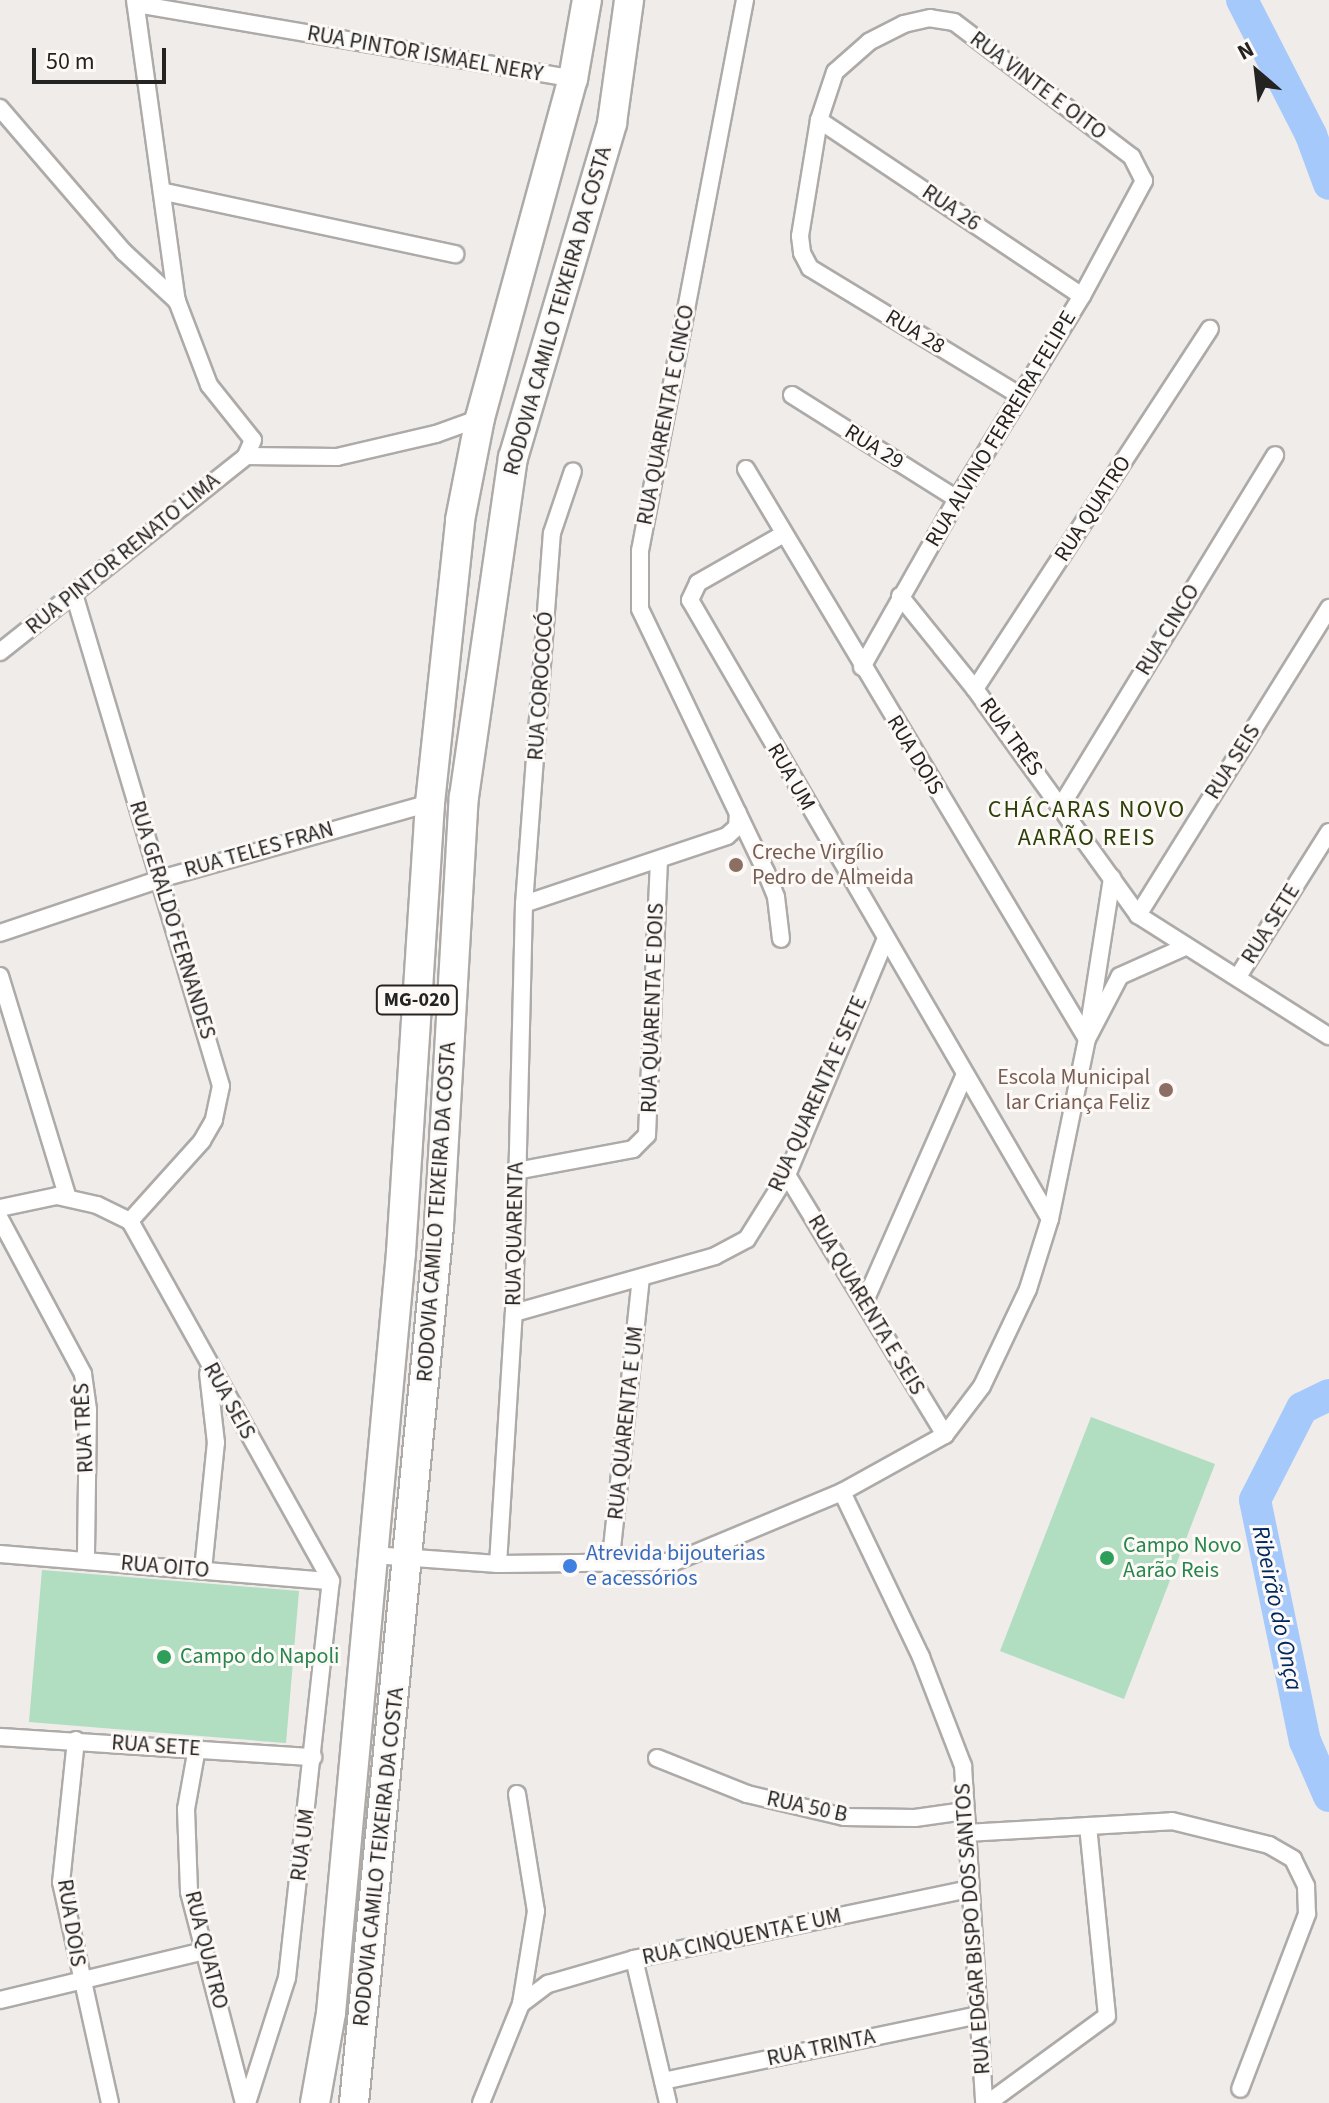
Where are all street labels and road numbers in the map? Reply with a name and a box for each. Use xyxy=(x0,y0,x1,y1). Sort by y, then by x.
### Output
street label: RUA PINTOR ISMAEL NERY xyxy=(305,20,545,88)
street label: RUA VINTE E OITO xyxy=(965,26,1111,146)
street label: RODOVIA CAMILO TEIXEIRA DA COSTA xyxy=(498,144,618,478)
street label: RUA 26 xyxy=(917,179,985,237)
street label: RUA QUARENTA E CINCO xyxy=(632,303,700,527)
street label: RUA 28 xyxy=(881,304,949,360)
street label: RUA ALVINO FERREIRA FELIPE xyxy=(920,306,1082,552)
street label: RUA 29 xyxy=(840,419,908,475)
street label: RUA QUATRO xyxy=(1049,451,1137,567)
street label: RUA PINTOR RENATO LIMA xyxy=(21,468,225,640)
street label: RUA CINCO xyxy=(1130,580,1206,680)
street label: RUA COROCOCÓ xyxy=(523,611,559,761)
street label: RUA TRÊS xyxy=(974,693,1048,781)
street label: RUA DOIS xyxy=(881,710,949,800)
street label: RUA SEIS xyxy=(1200,720,1266,804)
street label: RUA UM xyxy=(761,739,821,815)
street label: RUA GERALDO FERNANDES xyxy=(123,798,221,1042)
street label: RUA TELES FRAN xyxy=(181,816,337,884)
street label: RUA SETE xyxy=(1236,879,1306,969)
street label: RUA QUARENTA E DOIS xyxy=(636,902,670,1114)
road number: MG-020 xyxy=(375,984,459,1016)
street label: RUA QUARENTA E SETE xyxy=(763,992,873,1196)
street label: RODOVIA CAMILO TEIXEIRA DA COSTA xyxy=(412,1041,462,1383)
street label: RUA QUARENTA xyxy=(501,1162,529,1306)
street label: RUA QUARENTA E SEIS xyxy=(802,1210,930,1400)
street label: RUA QUARENTA E UM xyxy=(603,1325,649,1521)
street label: RUA SEIS xyxy=(197,1358,261,1444)
street label: RUA TRÊS xyxy=(68,1382,100,1474)
street label: RUA OITO xyxy=(120,1550,210,1584)
street label: RODOVIA CAMILO TEIXEIRA DA COSTA xyxy=(348,1686,410,2028)
street label: RUA SETE xyxy=(110,1730,202,1762)
street label: RUA EDGAR BISPO DOS SANTOS xyxy=(950,1782,996,2076)
street label: RUA 50 B xyxy=(764,1786,850,1828)
street label: RUA UM xyxy=(285,1807,321,1883)
street label: RUA DOIS xyxy=(51,1877,91,1969)
street label: RUA QUATRO xyxy=(179,1888,233,2012)
street label: RUA CINQUENTA E UM xyxy=(640,1903,844,1971)
street label: RUA TRINTA xyxy=(765,2024,877,2072)

